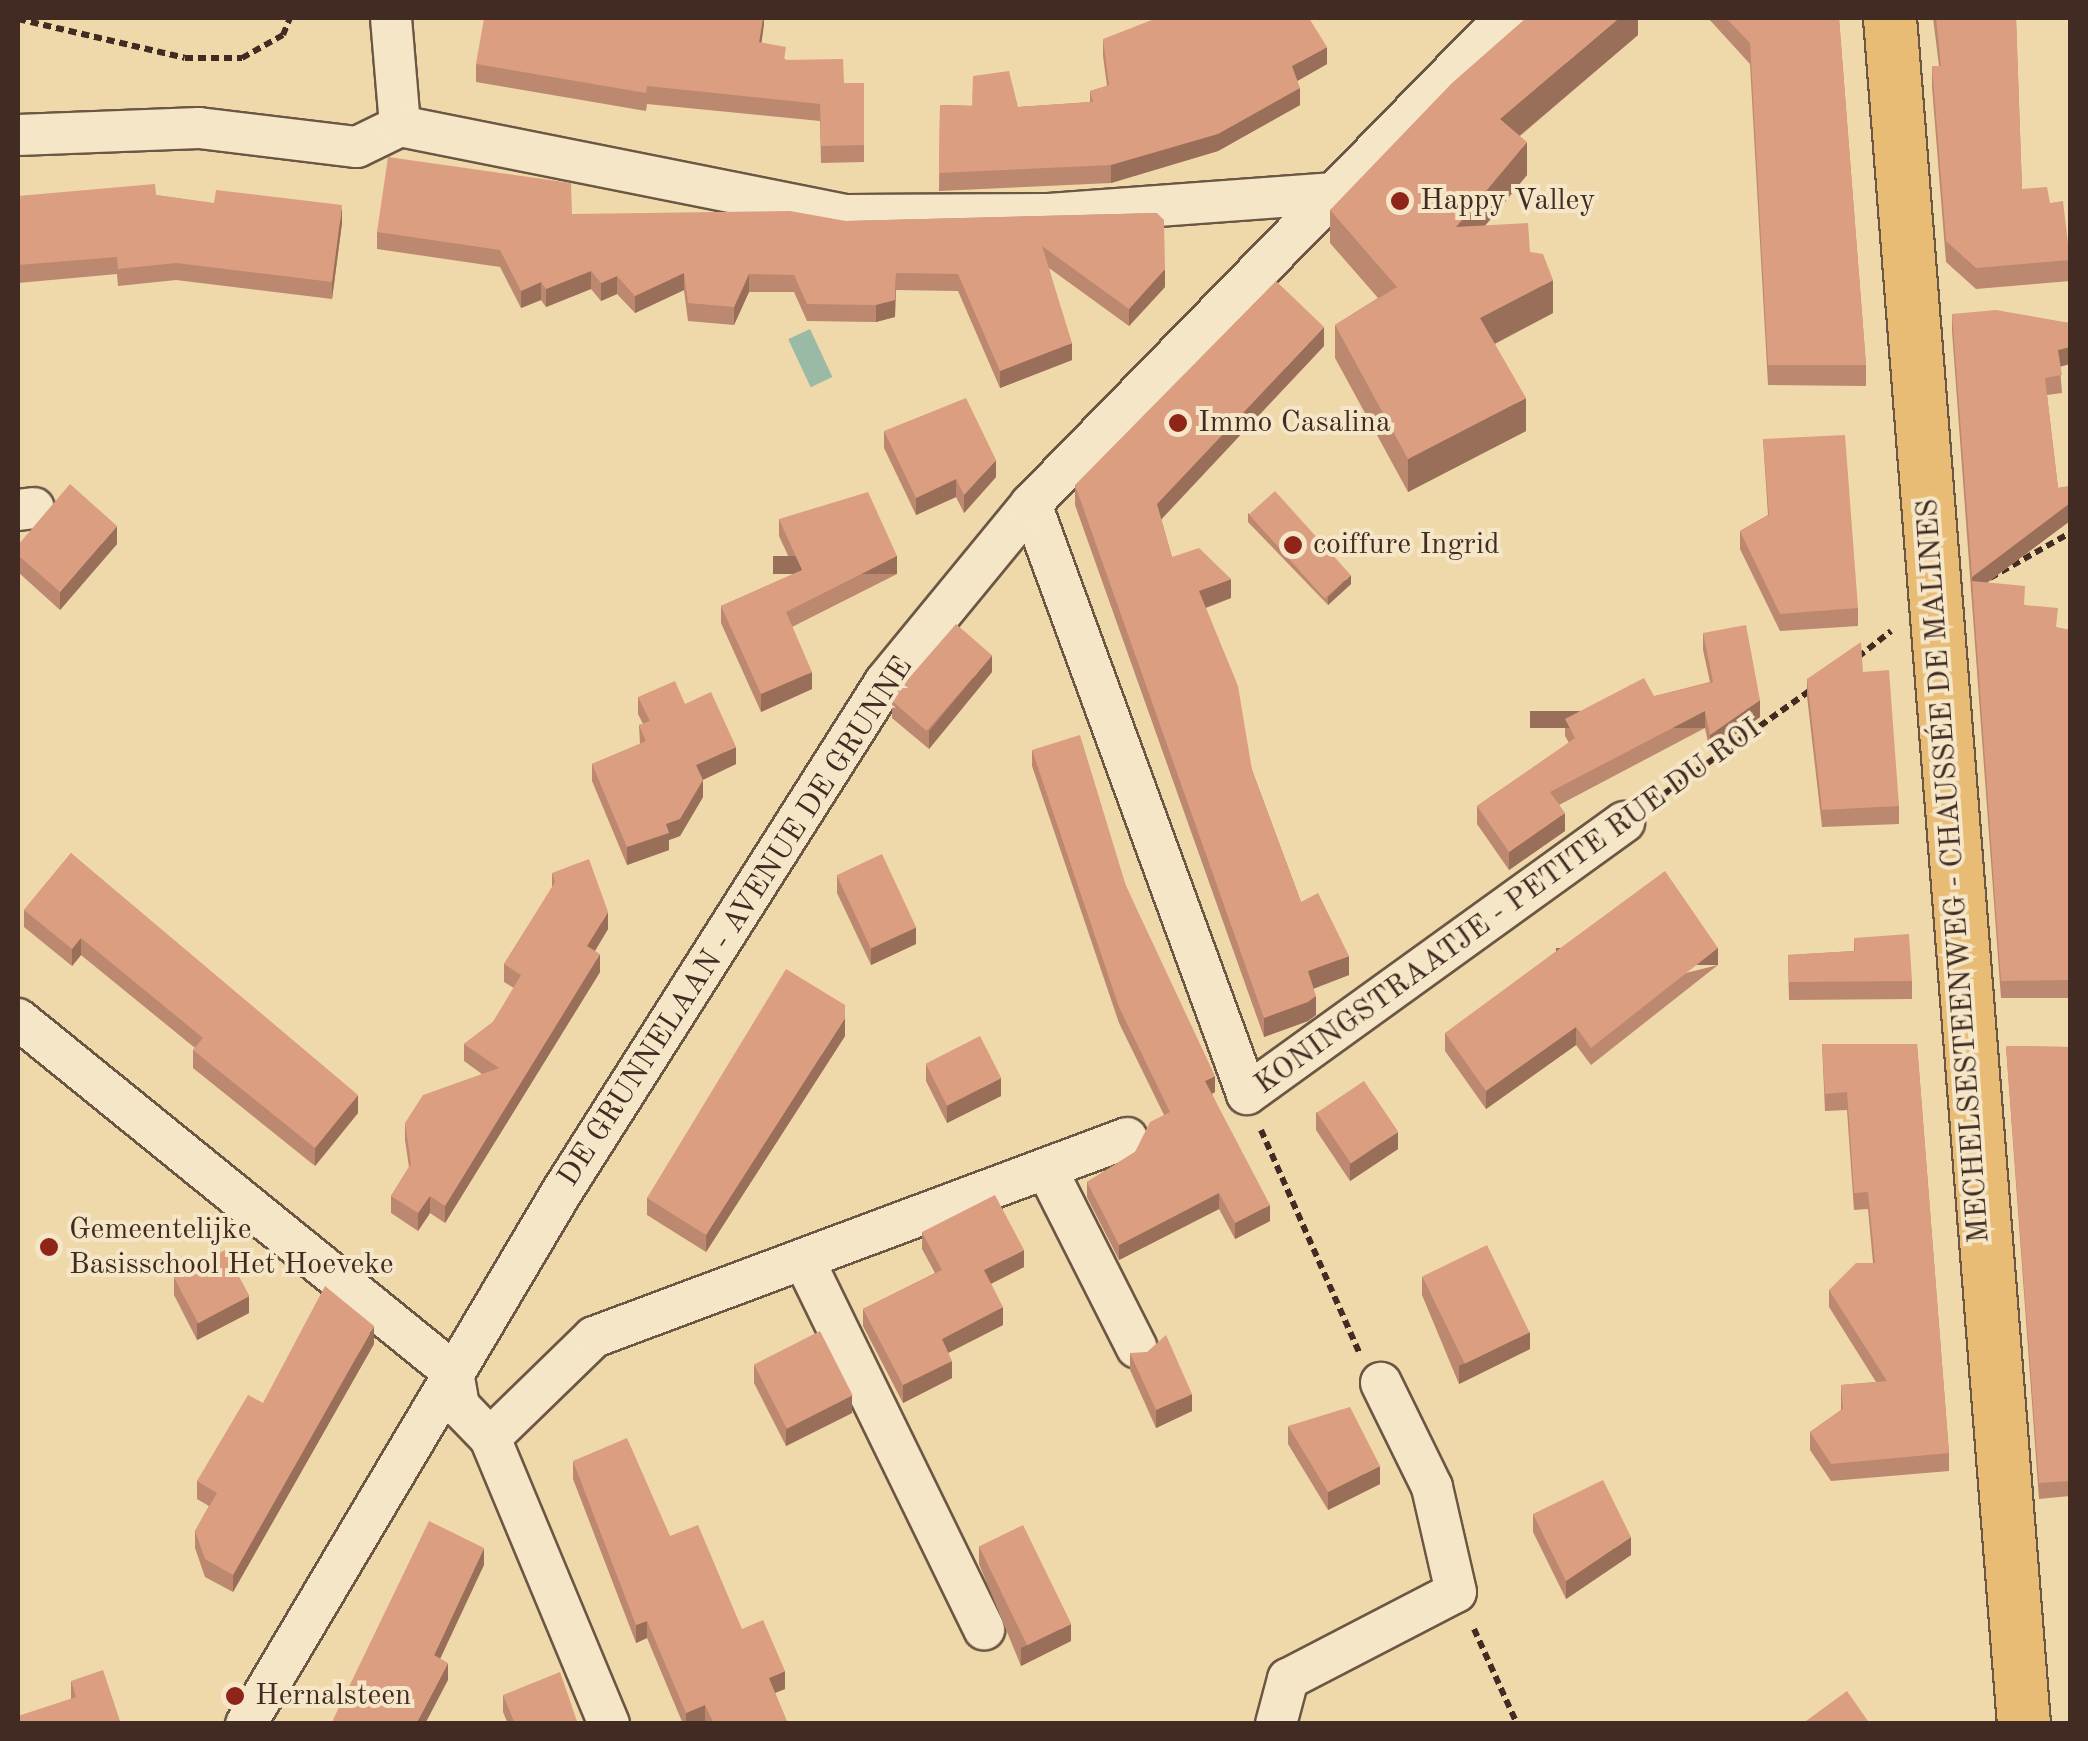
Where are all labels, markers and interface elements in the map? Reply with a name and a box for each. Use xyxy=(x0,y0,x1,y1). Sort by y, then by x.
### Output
place label: Happy Valley xyxy=(1420,183,1595,219)
marker: Happy Valley xyxy=(1389,190,1411,212)
place label: Immo Casalina xyxy=(1198,405,1391,441)
marker: Immo Casalina xyxy=(1167,412,1189,434)
street label: MECHELSESTEENWEG - CHAUSSÉE DE MALINES xyxy=(1910,498,1998,1244)
place label: coiffure Ingrid xyxy=(1313,527,1500,563)
marker: coiffure Ingrid xyxy=(1282,534,1304,556)
street label: DE GRUNNELAAN - AVENUE DE GRUNNE xyxy=(551,651,921,1193)
street label: KONINGSTRAATJE - PETITE RUE DU ROI xyxy=(1248,711,1768,1103)
place label: Gemeentelijke Basisschool Het Hoeveke xyxy=(69,1212,394,1282)
marker: Gemeentelijke Basisschool Het Hoeveke xyxy=(38,1236,60,1258)
place label: Hernalsteen xyxy=(255,1678,411,1714)
marker: Hernalsteen xyxy=(224,1685,246,1707)

